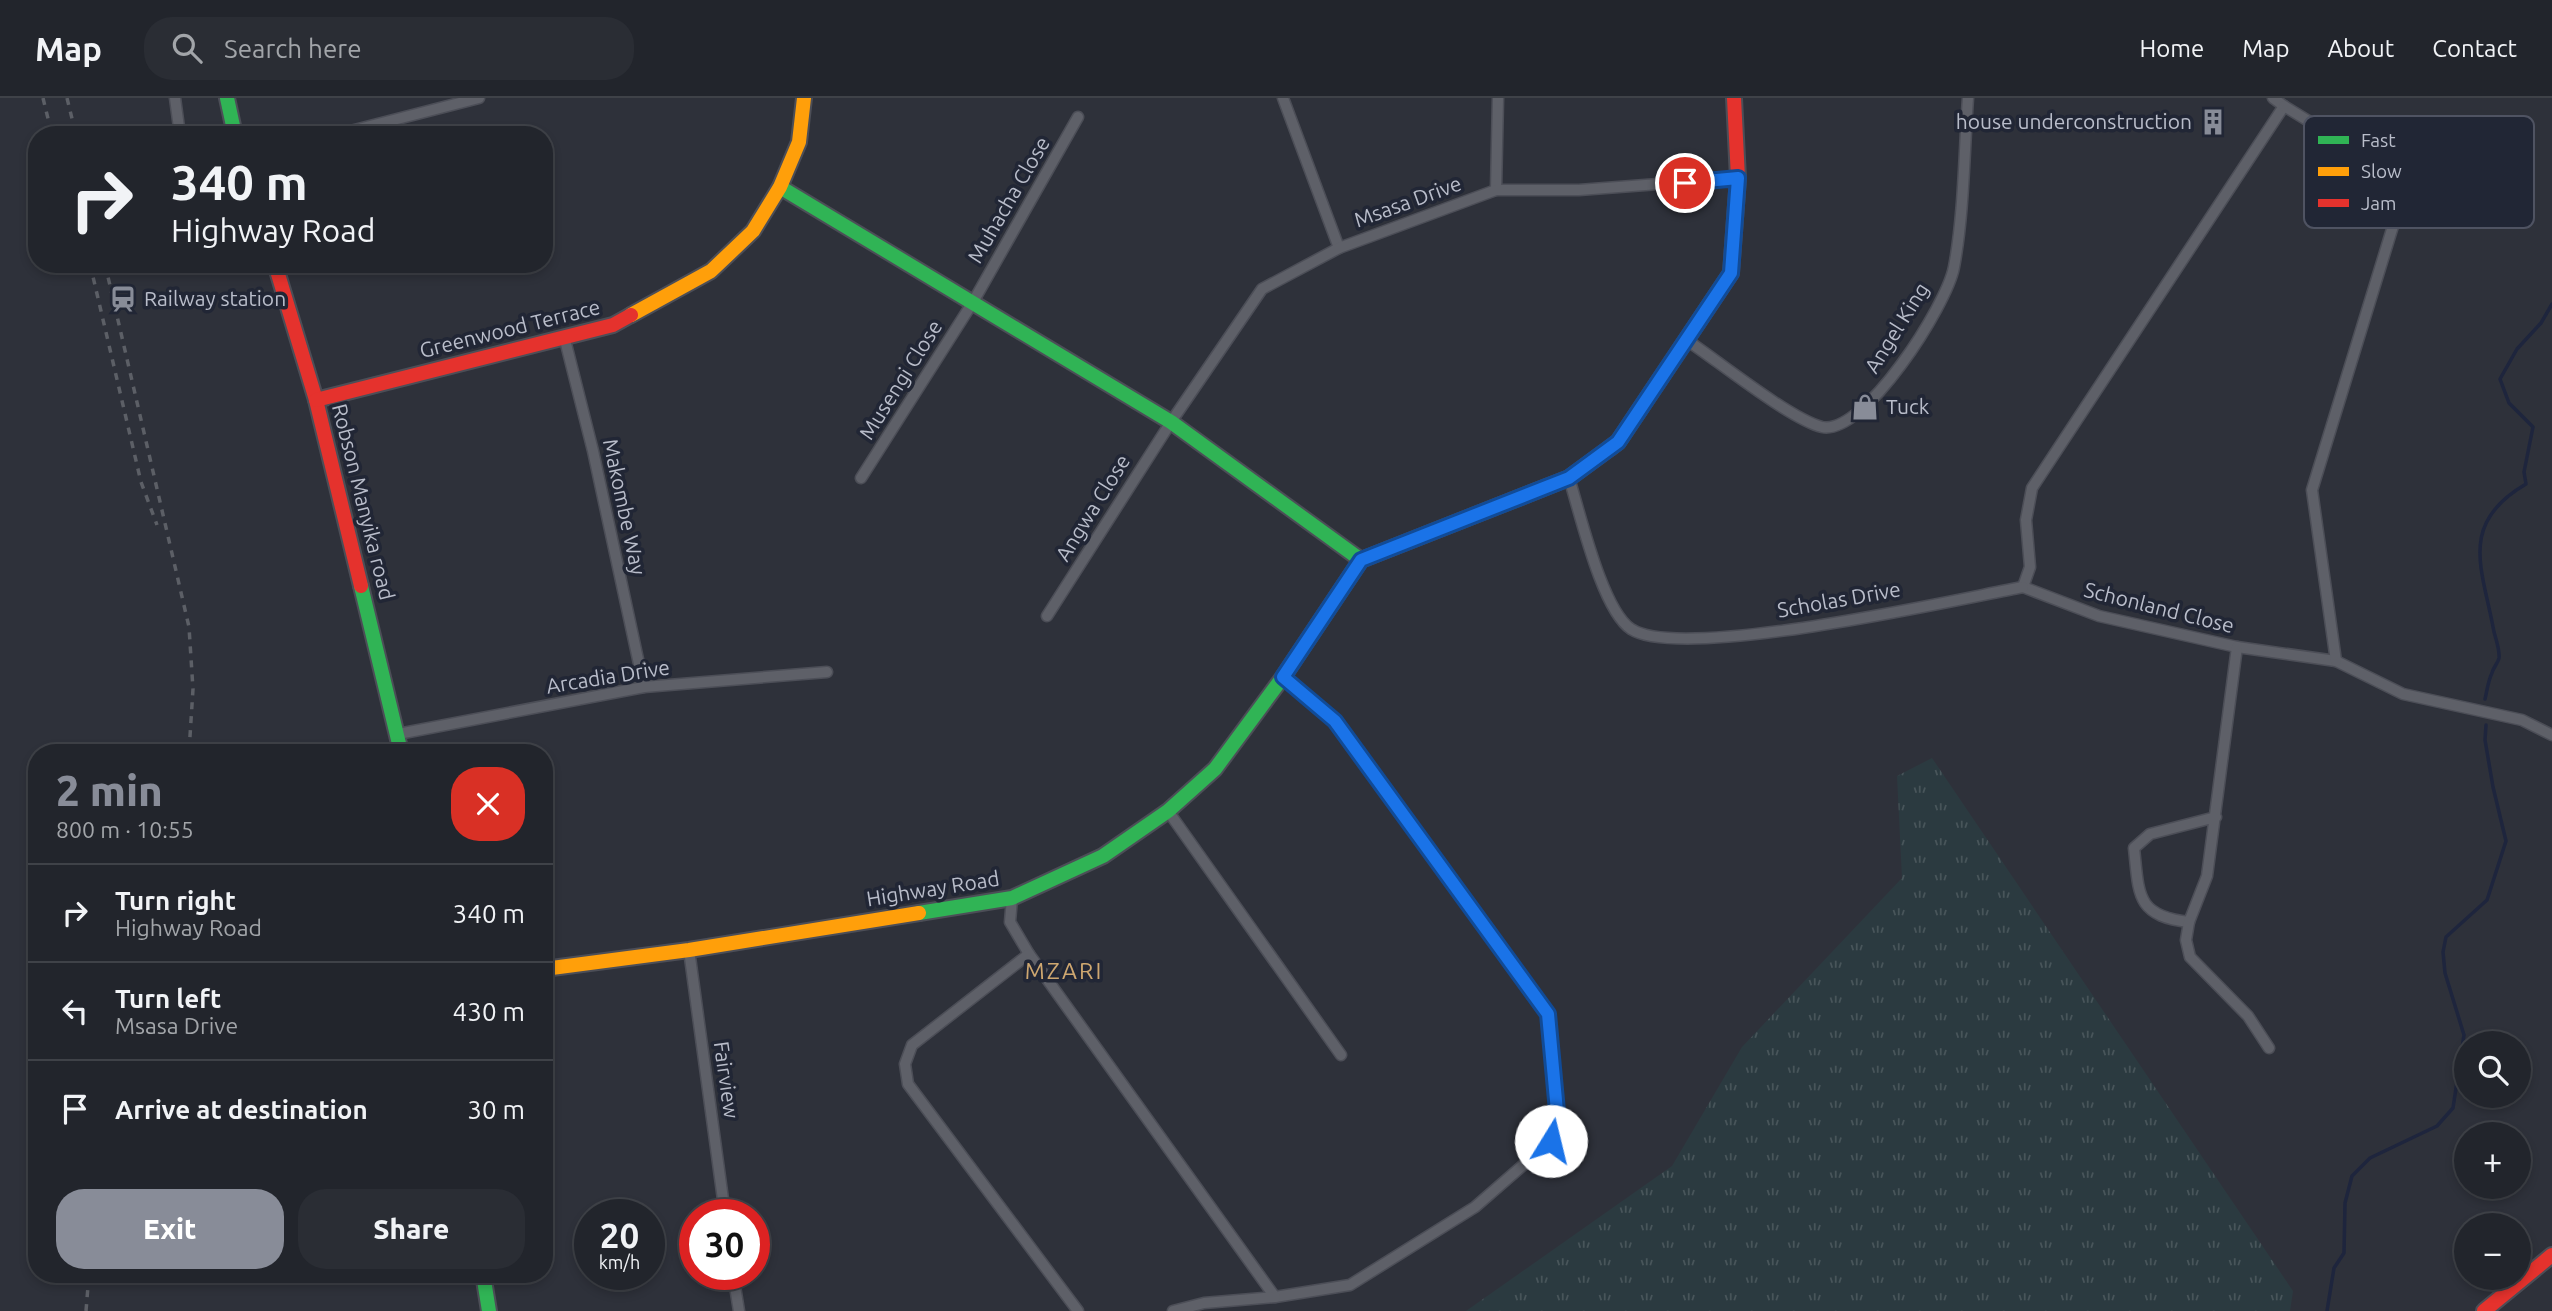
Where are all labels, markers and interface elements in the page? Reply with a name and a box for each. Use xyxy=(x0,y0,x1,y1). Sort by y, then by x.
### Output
search box xyxy=(144,17,634,80)
icon: search xyxy=(168,29,206,67)
text: Map xyxy=(35,30,102,67)
text: Search here xyxy=(224,34,362,63)
text: Home xyxy=(2139,35,2204,62)
text: Map xyxy=(2242,35,2289,62)
text: About xyxy=(2327,35,2394,62)
text: Contact xyxy=(2432,35,2517,62)
building icon: house underconstruction xyxy=(2198,107,2228,137)
place label: house underconstruction xyxy=(1956,109,2192,133)
legend xyxy=(2304,116,2534,228)
text: Fast xyxy=(2361,129,2396,151)
street label: Muhacha Close xyxy=(962,132,1054,267)
pin xyxy=(1655,153,1715,213)
icon: right xyxy=(56,154,147,245)
text: 340 m xyxy=(171,154,308,209)
text: Slow xyxy=(2361,160,2402,182)
icon: arrive xyxy=(1666,164,1704,202)
street label: Msasa Drive xyxy=(1351,171,1465,232)
text: Jam xyxy=(2361,192,2397,214)
text: Highway Road xyxy=(171,212,375,248)
street label: Angel King xyxy=(1859,278,1933,377)
station icon: Railway station xyxy=(108,284,138,314)
place label: Railway station xyxy=(144,286,286,310)
street label: Greenwood Terrace xyxy=(417,294,603,362)
street label: Musengi Close xyxy=(854,315,946,444)
shop icon: Tuck xyxy=(1850,392,1880,422)
place label: Tuck xyxy=(1886,394,1930,418)
street label: Robson Manyika road xyxy=(328,401,400,602)
street label: Makombe Way xyxy=(599,437,651,577)
street label: Angwa Close xyxy=(1050,450,1134,565)
street label: Scholas Drive xyxy=(1775,576,1902,622)
street label: Schonland Close xyxy=(2082,577,2237,637)
street label: Arcadia Drive xyxy=(544,654,671,698)
text: 2 min xyxy=(56,767,163,814)
button: close xyxy=(451,767,525,841)
text: 800 m · 10:55 xyxy=(56,817,194,842)
street label: Highway Road xyxy=(865,866,1001,910)
text: Turn right xyxy=(115,886,236,915)
icon: right xyxy=(56,894,94,932)
text: 340 m xyxy=(453,899,525,928)
text: Highway Road xyxy=(115,915,262,940)
district label: MZARI xyxy=(1025,958,1103,983)
text: Turn left xyxy=(115,984,221,1013)
icon: left xyxy=(56,992,94,1030)
text: 430 m xyxy=(453,997,525,1026)
text: Msasa Drive xyxy=(115,1013,238,1038)
map controls xyxy=(2454,1031,2531,1290)
button: search xyxy=(2454,1031,2531,1108)
street label: Fairview xyxy=(710,1040,744,1120)
icon: arrive xyxy=(56,1090,94,1128)
text: Arrive at destination xyxy=(115,1095,368,1124)
text: 30 m xyxy=(467,1095,525,1124)
position arrow xyxy=(1514,1104,1588,1178)
button: + xyxy=(2454,1122,2531,1199)
button: Exit xyxy=(56,1189,284,1269)
button: Share xyxy=(298,1189,525,1269)
speed limit sign: 30 xyxy=(679,1199,770,1290)
button: − xyxy=(2454,1213,2531,1290)
text: 20 xyxy=(600,1215,639,1255)
text: km/h xyxy=(599,1252,640,1272)

